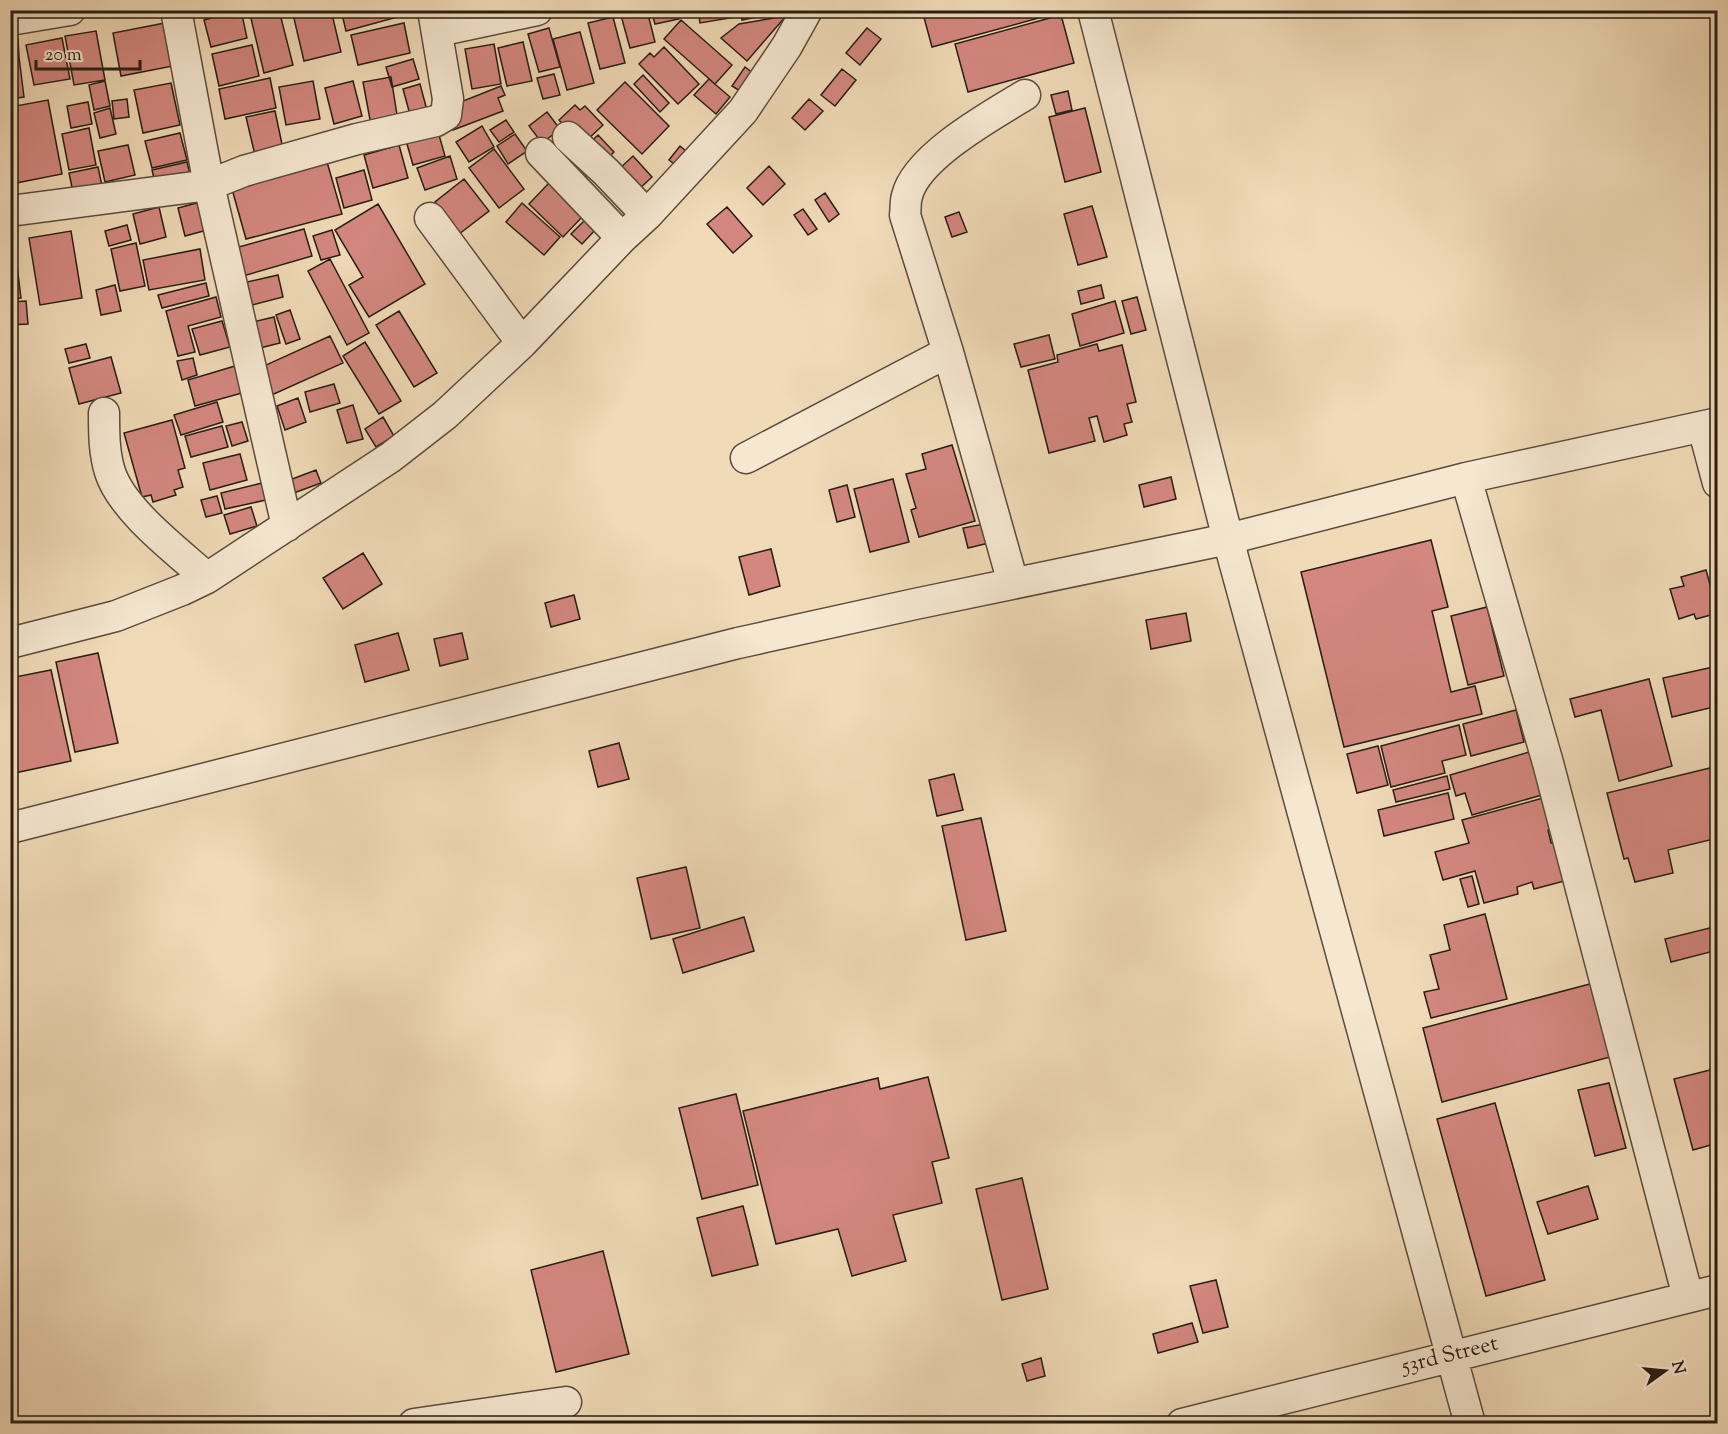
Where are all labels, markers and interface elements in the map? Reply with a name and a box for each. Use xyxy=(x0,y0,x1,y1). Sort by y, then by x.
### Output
scale bar xyxy=(36,33,140,71)
text: 20 m xyxy=(45,43,82,69)
street label: 53rd Street xyxy=(1396,1328,1502,1384)
north arrow xyxy=(1635,1341,1695,1401)
text: N xyxy=(1664,1359,1690,1377)

